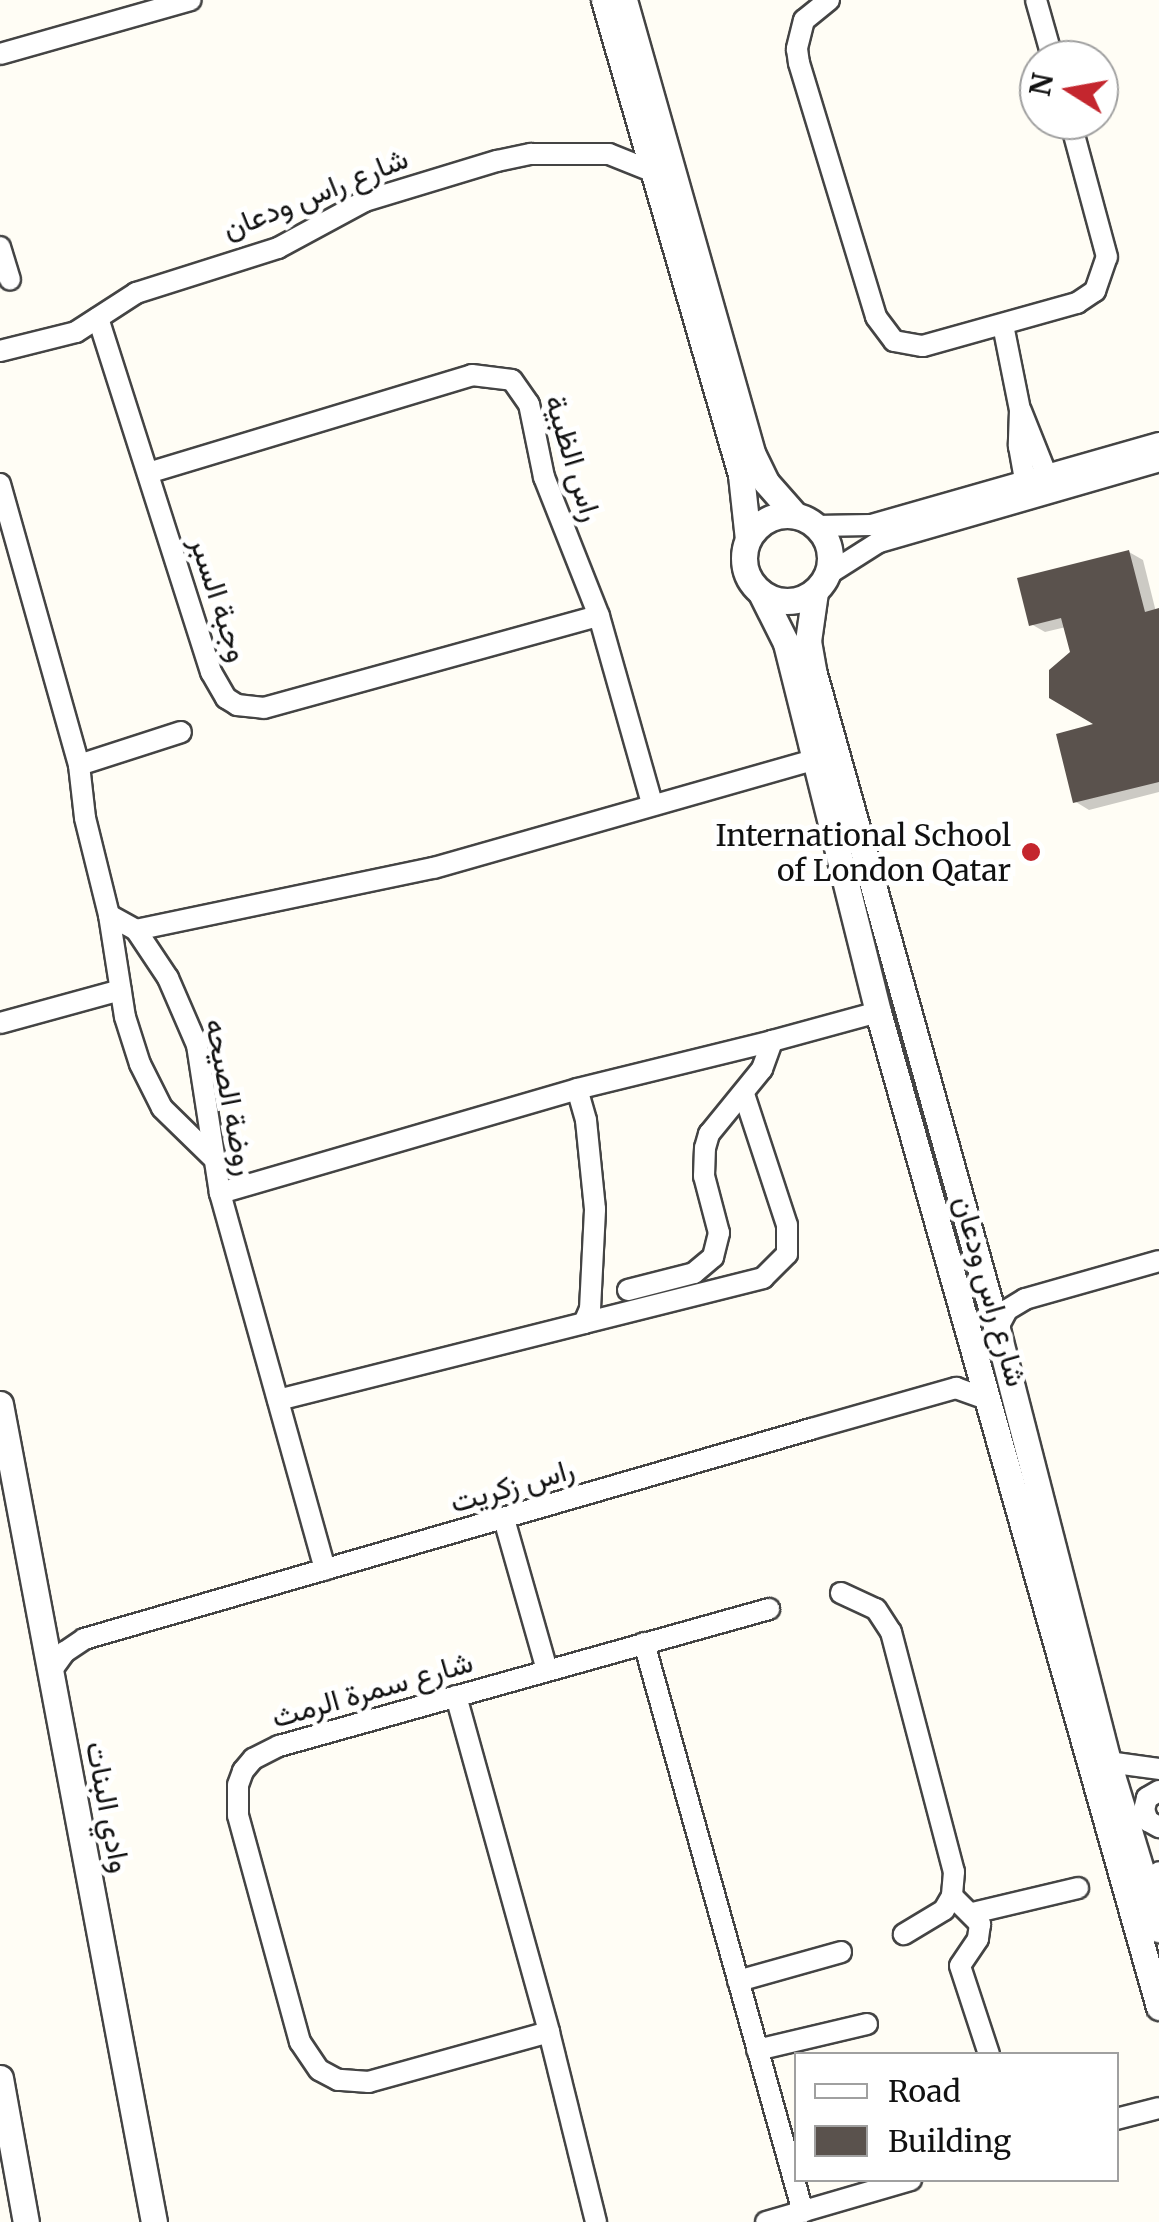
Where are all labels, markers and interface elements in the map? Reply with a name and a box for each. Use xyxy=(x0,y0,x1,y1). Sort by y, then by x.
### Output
north arrow xyxy=(1019,40,1119,140)
text: N xyxy=(1022,70,1061,99)
street label: شارع راس ودعان xyxy=(217,139,413,247)
street label: راس الظبية xyxy=(538,390,610,526)
street label: وجبة السبر xyxy=(183,532,257,666)
place label: International School of London Qatar xyxy=(716,817,1011,888)
marker: International School of London Qatar xyxy=(1020,841,1042,863)
street label: روضة الصيحه xyxy=(198,1015,264,1179)
street label: شارع راس ودعان xyxy=(947,1192,1035,1390)
street label: راس زكريت xyxy=(446,1450,578,1520)
street label: شارع سمرة الرمث xyxy=(267,1643,477,1735)
street label: وادي البنات xyxy=(79,1738,139,1876)
legend xyxy=(794,2052,1119,2182)
text: Road xyxy=(888,2072,961,2110)
text: Building xyxy=(888,2122,1011,2160)

